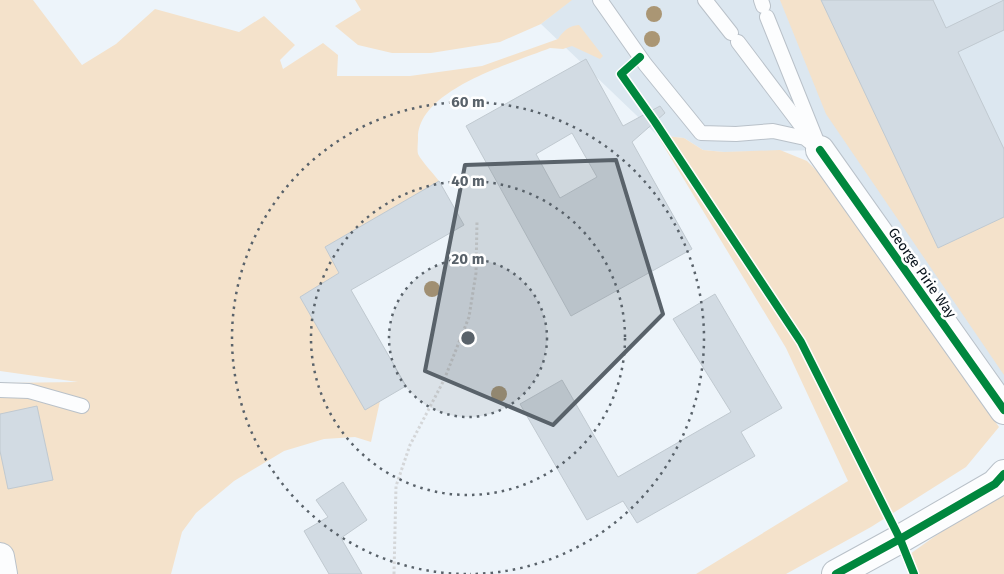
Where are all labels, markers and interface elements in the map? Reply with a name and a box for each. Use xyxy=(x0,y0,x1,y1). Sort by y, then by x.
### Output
text: 60 m xyxy=(451,93,485,111)
text: 40 m xyxy=(451,172,485,190)
street label: George Pirie Way xyxy=(885,225,960,322)
text: 20 m xyxy=(452,250,484,268)
centre of rings xyxy=(459,329,477,347)

